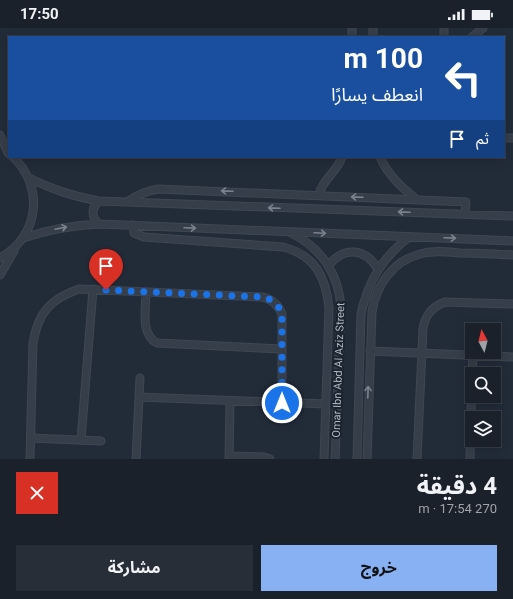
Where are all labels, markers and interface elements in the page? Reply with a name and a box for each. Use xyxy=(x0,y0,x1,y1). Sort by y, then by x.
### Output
text: 17:50 xyxy=(20,5,59,23)
text: 100 m xyxy=(344,42,423,75)
icon: left xyxy=(437,52,489,104)
text: انعطف يسارًا xyxy=(331,84,423,105)
icon: arrive xyxy=(446,128,468,150)
text: ثم xyxy=(476,130,489,148)
one-way arrow xyxy=(221,188,234,195)
one-way arrow xyxy=(351,193,364,201)
one-way arrow xyxy=(268,204,281,211)
one-way arrow xyxy=(398,209,411,216)
one-way arrow xyxy=(54,224,67,232)
one-way arrow xyxy=(183,224,196,231)
one-way arrow xyxy=(313,230,326,237)
one-way arrow xyxy=(443,235,456,242)
pin xyxy=(89,249,123,290)
icon: arrive xyxy=(95,255,117,277)
street label: Omar Ibn Abd Al Aziz Street xyxy=(330,302,347,438)
north arrow xyxy=(465,323,501,359)
map controls xyxy=(465,323,501,447)
button: search xyxy=(465,367,501,403)
position arrow xyxy=(261,382,303,424)
one-way arrow xyxy=(365,386,372,399)
button: layers xyxy=(465,411,501,447)
button: close xyxy=(16,472,58,514)
text: 4 دقيقة xyxy=(417,472,497,500)
text: 270 m · 17:54 xyxy=(418,501,497,516)
button: مشاركة xyxy=(16,545,253,591)
button: خروج xyxy=(261,545,497,591)

